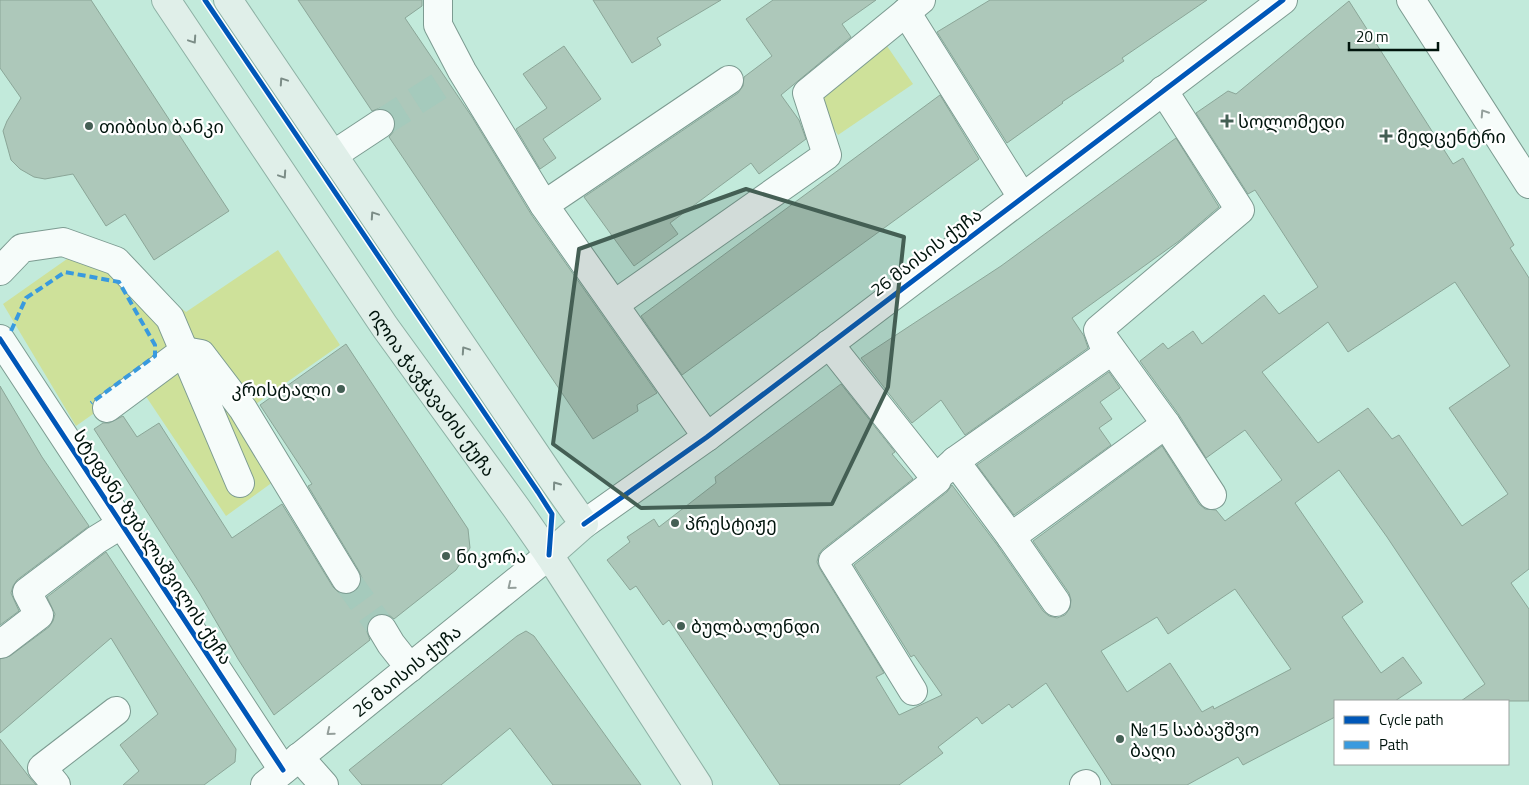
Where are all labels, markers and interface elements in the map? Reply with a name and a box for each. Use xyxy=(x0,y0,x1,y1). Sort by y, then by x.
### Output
scale bar xyxy=(1349,20,1438,52)
text: 20 m xyxy=(1356,25,1389,48)
one-way arrow xyxy=(187,35,196,44)
one-way arrow xyxy=(280,77,289,87)
place label: სოლომედი xyxy=(1238,108,1345,135)
one-way arrow xyxy=(1481,110,1490,119)
place label: თიბისი ბანკი xyxy=(99,113,224,140)
marker: სოლომედი xyxy=(1220,114,1234,128)
marker: თიბისი ბანკი xyxy=(83,120,95,132)
place label: მედცენტრი xyxy=(1397,123,1506,150)
marker: მედცენტრი xyxy=(1379,129,1393,143)
one-way arrow xyxy=(277,170,287,179)
street label: 26 მაისის ქუჩა xyxy=(865,201,987,303)
one-way arrow xyxy=(371,212,380,221)
street label: ილია ჭავჭავაძის ქუჩა xyxy=(362,302,503,482)
one-way arrow xyxy=(462,346,471,356)
place label: კრისტალი xyxy=(232,376,331,403)
marker: კრისტალი xyxy=(335,383,347,395)
street label: სტეფანე ზუბალაშვილის ქუჩა xyxy=(67,424,239,670)
one-way arrow xyxy=(553,481,562,490)
place label: პრესტიჟე xyxy=(685,510,777,537)
marker: პრესტიჟე xyxy=(669,517,681,529)
place label: ნიკორა xyxy=(456,543,526,570)
marker: ნიკორა xyxy=(440,550,452,562)
one-way arrow xyxy=(508,580,517,588)
place label: ბულბალენდი xyxy=(691,613,820,640)
street label: 26 მაისის ქუჩა xyxy=(346,618,467,723)
marker: ბულბალენდი xyxy=(675,620,687,632)
legend xyxy=(1334,700,1509,765)
text: Cycle path xyxy=(1379,708,1444,731)
place label: №15 საბავშვო ბაღი xyxy=(1130,716,1259,764)
one-way arrow xyxy=(327,727,336,735)
marker: №15 საბავშვო ბაღი xyxy=(1114,733,1126,745)
text: Path xyxy=(1379,733,1409,756)

